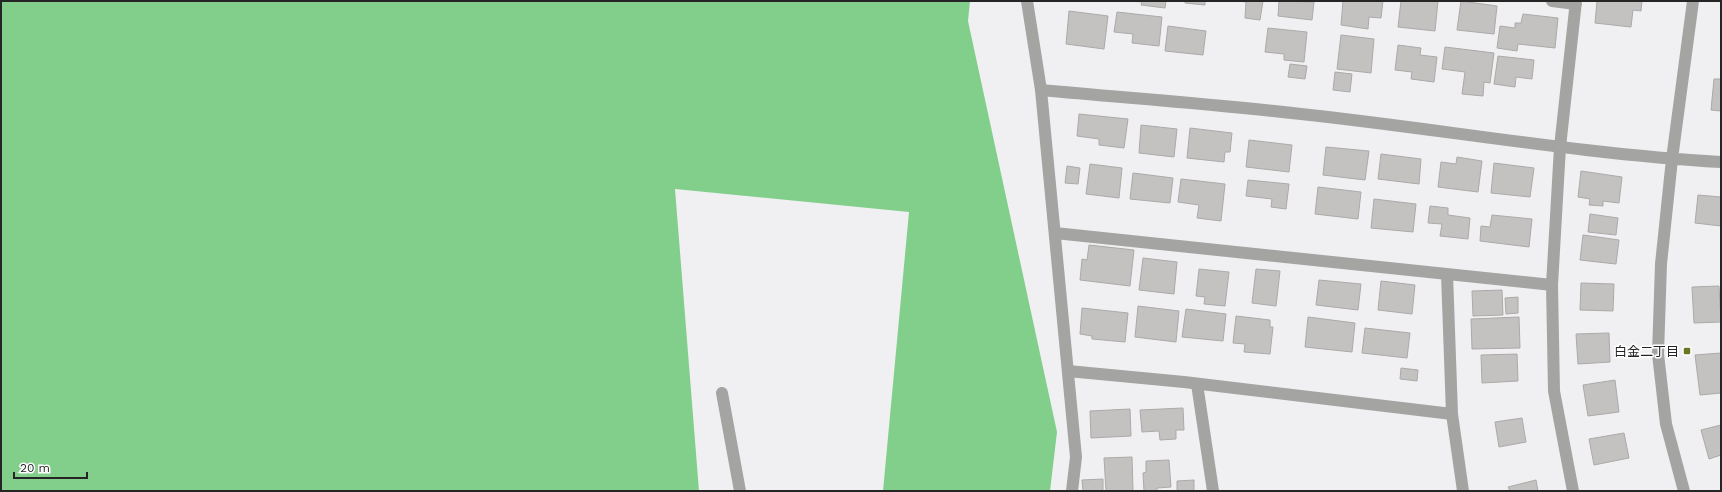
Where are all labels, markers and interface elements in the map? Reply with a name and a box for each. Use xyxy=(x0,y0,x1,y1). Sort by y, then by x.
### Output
place label: 白金二丁目 xyxy=(1614,344,1679,359)
marker: 白金二丁目 xyxy=(1682,346,1692,356)
scale bar xyxy=(14,454,87,480)
text: 20 m xyxy=(20,461,50,475)

